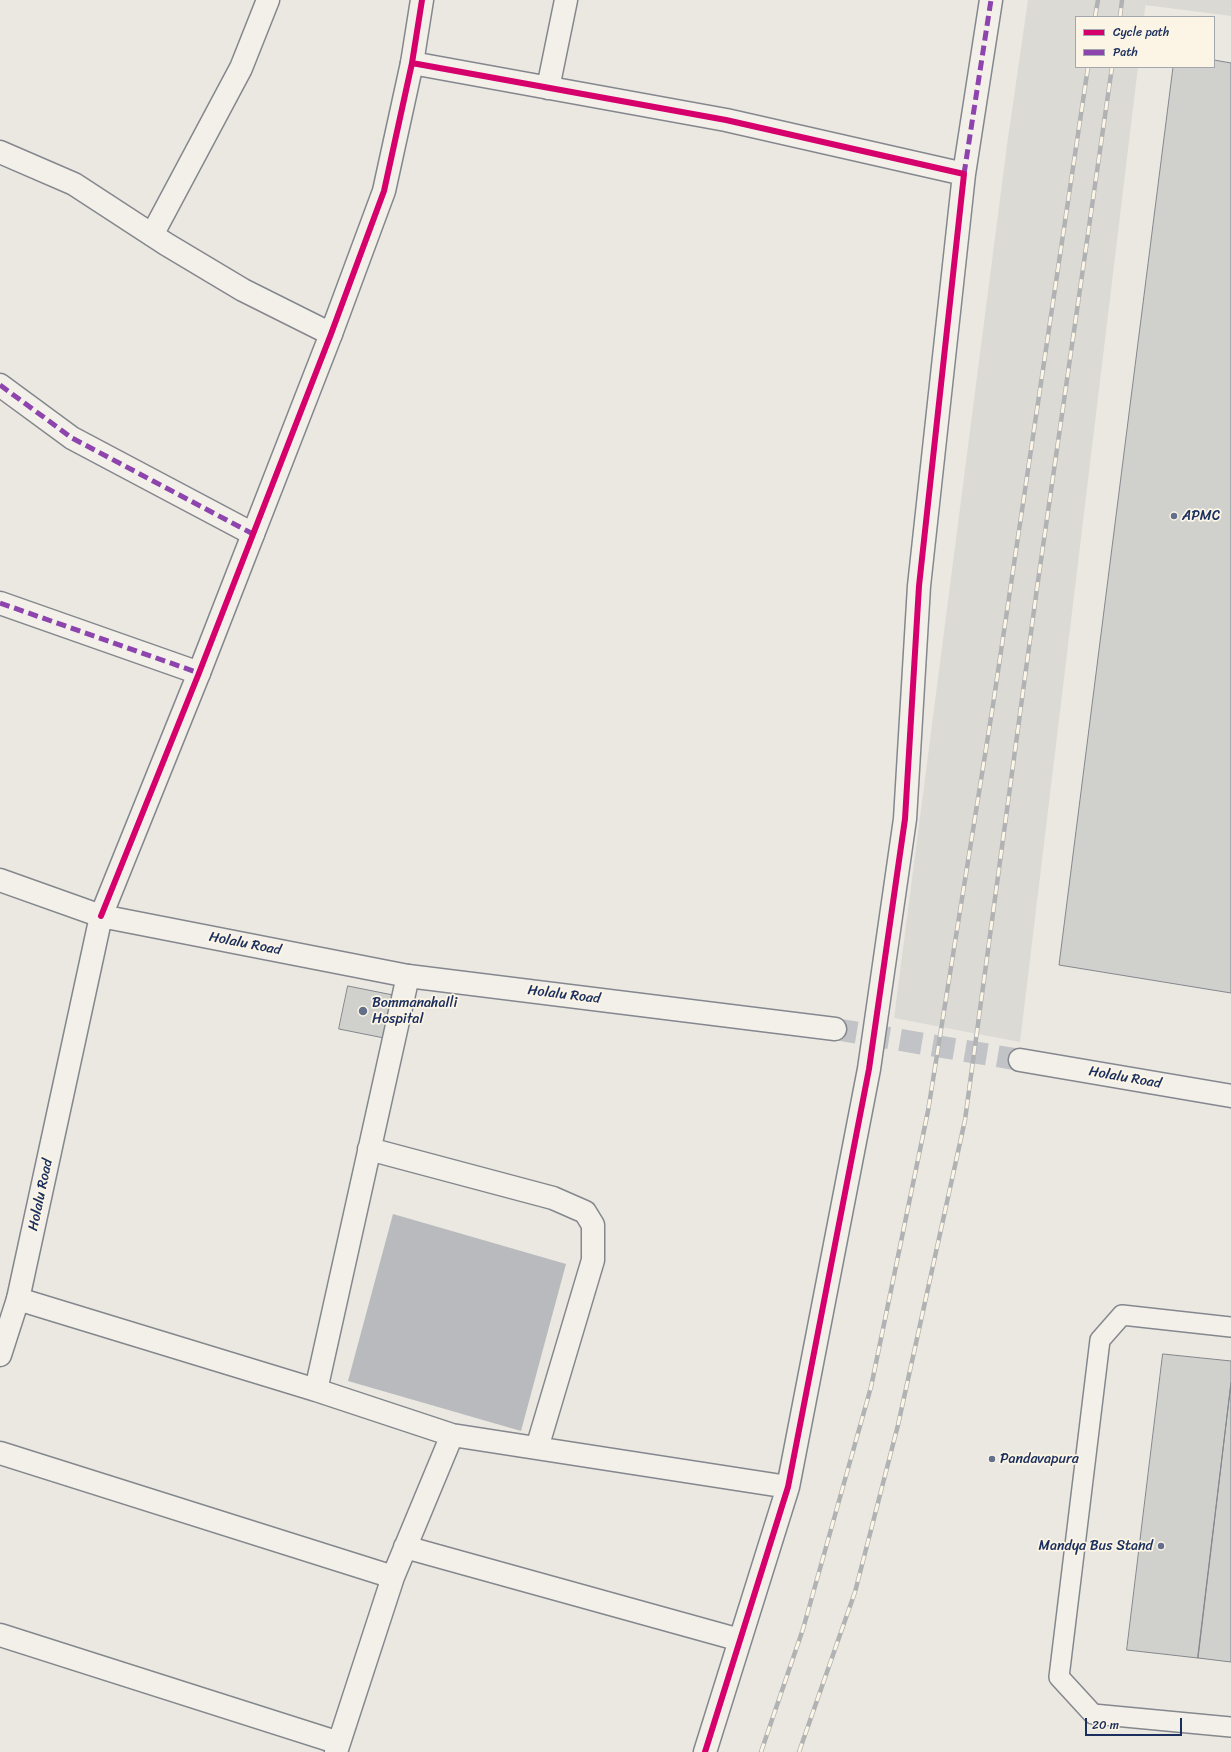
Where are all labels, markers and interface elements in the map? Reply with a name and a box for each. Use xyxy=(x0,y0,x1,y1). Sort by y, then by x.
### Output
legend xyxy=(1075,16,1215,68)
text: Cycle path xyxy=(1113,21,1169,43)
text: Path xyxy=(1113,41,1138,63)
place label: APMC xyxy=(1182,508,1220,524)
marker: APMC xyxy=(1169,511,1179,521)
street label: Holalu Road xyxy=(207,929,283,959)
street label: Holalu Road xyxy=(527,982,601,1008)
place label: Bommanahalli Hospital xyxy=(372,995,457,1028)
marker: Bommanahalli Hospital xyxy=(357,1005,369,1017)
street label: Holalu Road xyxy=(1088,1063,1162,1093)
street label: Holalu Road xyxy=(25,1157,57,1233)
place label: Pandavapura xyxy=(1000,1451,1079,1467)
marker: Pandavapura xyxy=(987,1454,997,1464)
place label: Mandya Bus Stand xyxy=(1039,1538,1153,1554)
marker: Mandya Bus Stand xyxy=(1156,1541,1166,1551)
scale bar xyxy=(1087,1710,1184,1736)
text: 20 m xyxy=(1092,1714,1119,1736)

